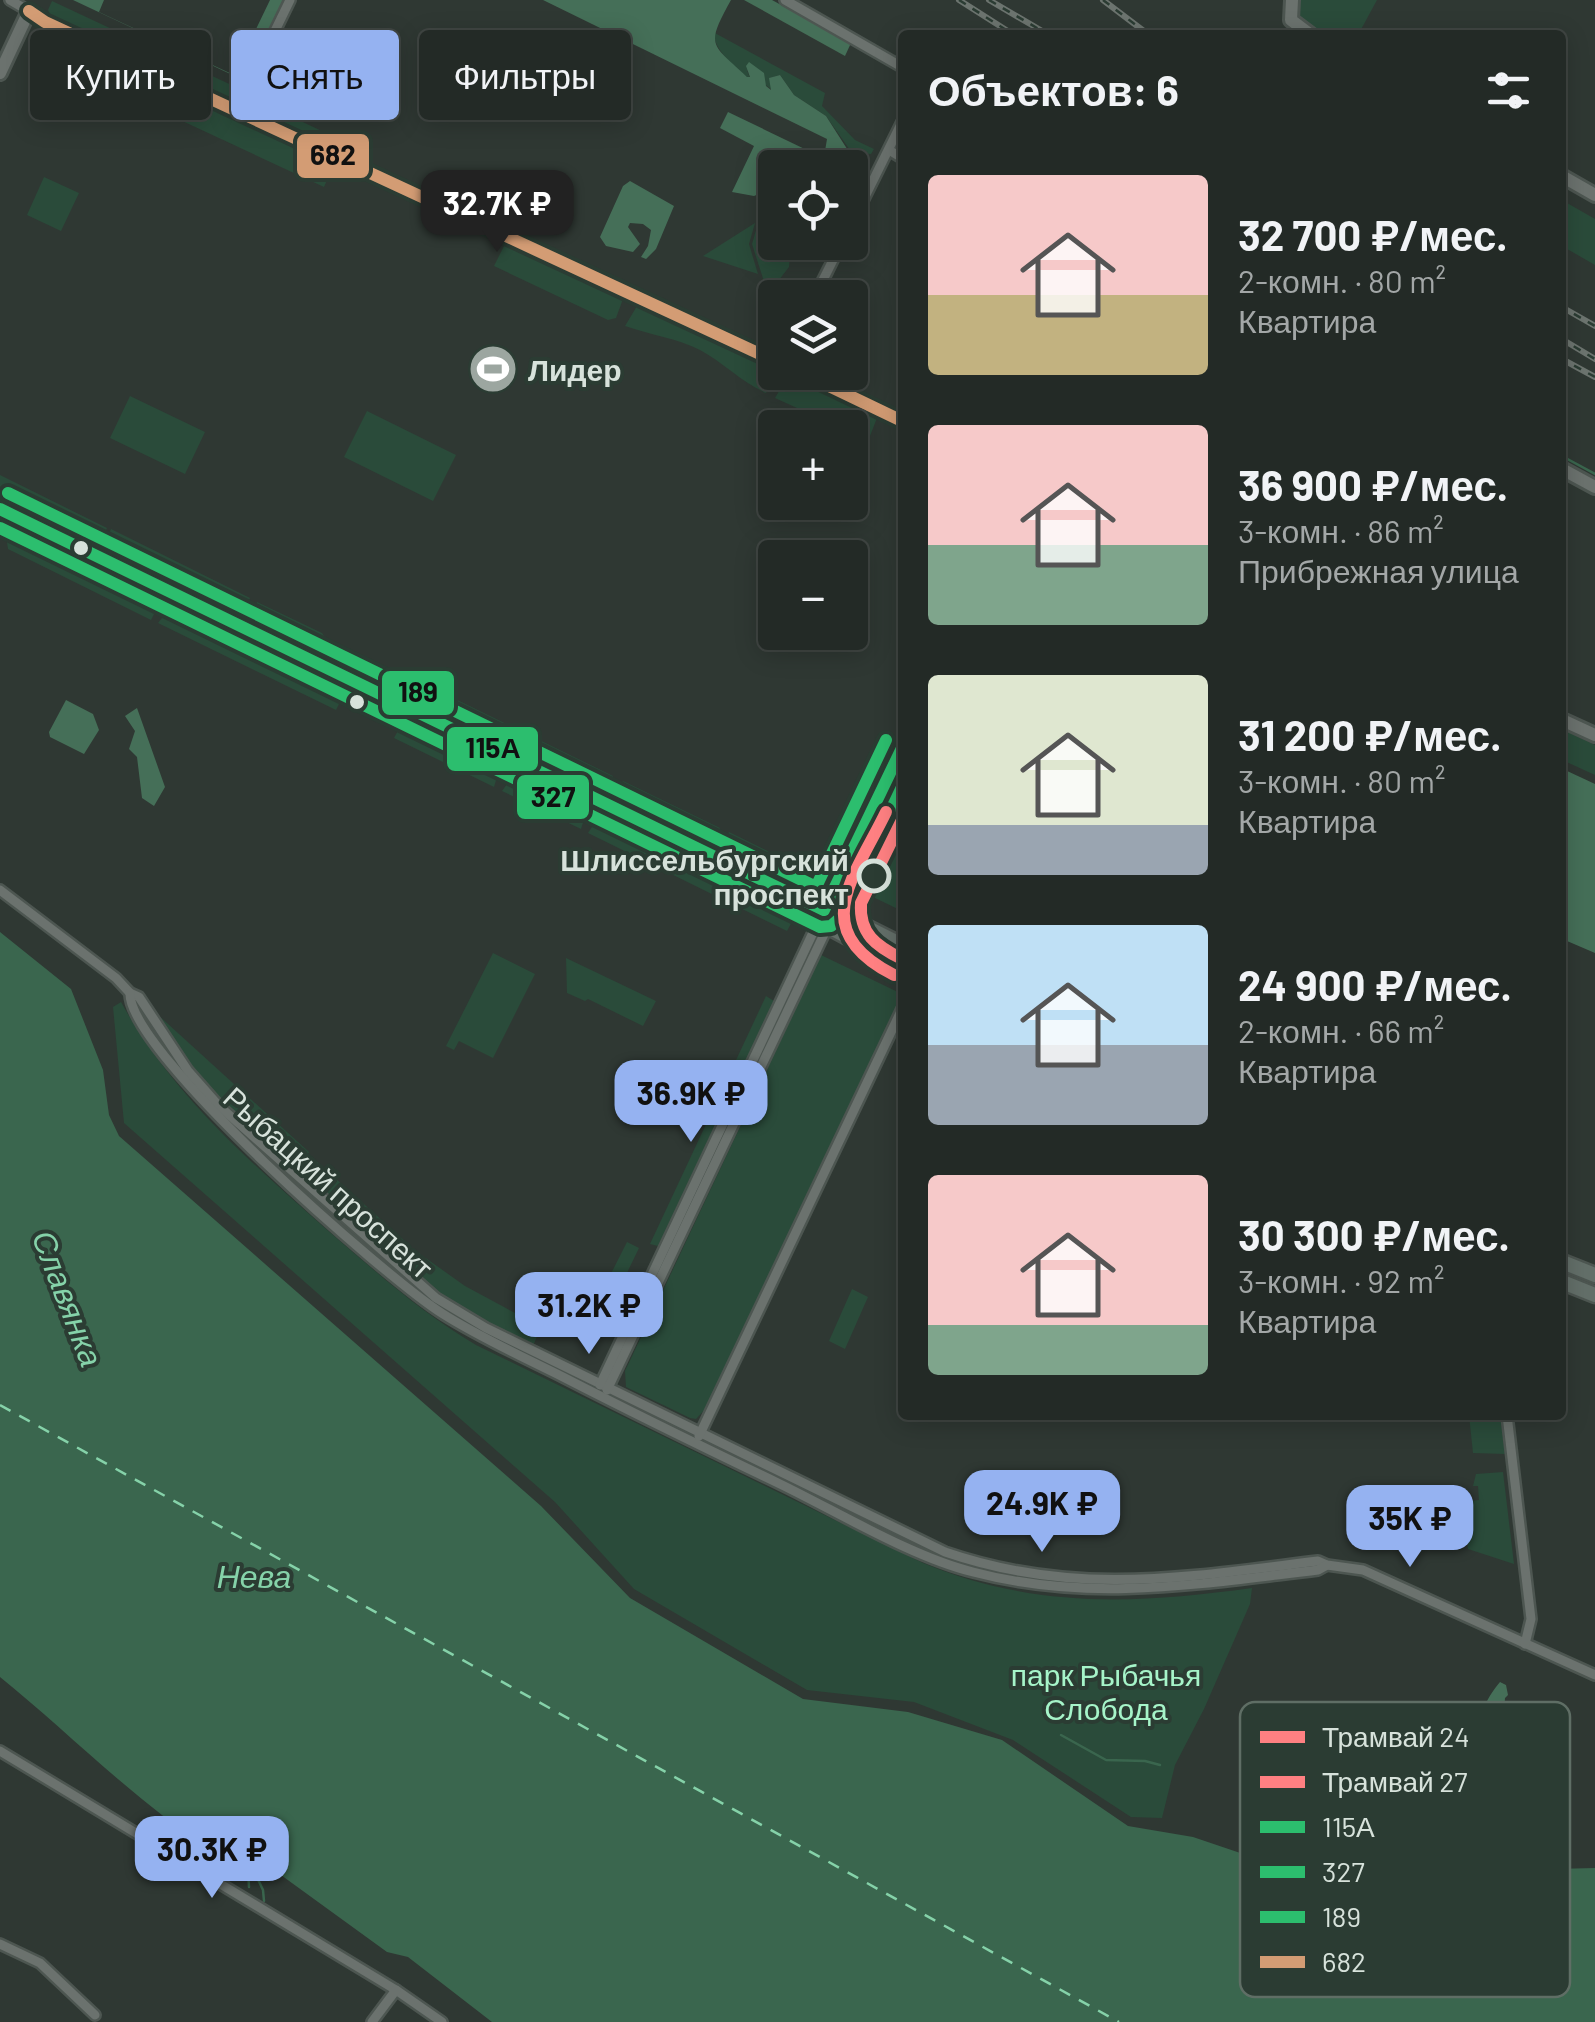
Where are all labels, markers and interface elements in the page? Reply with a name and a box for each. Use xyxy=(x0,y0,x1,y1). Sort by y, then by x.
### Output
chip: Купить xyxy=(30,30,211,120)
chip: Снять xyxy=(231,30,399,120)
chip: Фильтры xyxy=(419,30,631,120)
icon: filters xyxy=(1481,63,1536,118)
text: Объектов: 6 xyxy=(928,64,1179,114)
line badge: 682 xyxy=(295,132,371,180)
text: 682 xyxy=(310,137,356,171)
map controls xyxy=(758,150,868,650)
button: locate xyxy=(758,150,868,260)
pin: 32.7K ₽ xyxy=(405,170,589,255)
text: 32.7K ₽ xyxy=(443,183,551,221)
text: 32 700 ₽/мес. xyxy=(1238,209,1508,259)
icon: home xyxy=(1008,215,1128,335)
text: 2-комн. · 80 m² xyxy=(1238,261,1446,299)
button: layers xyxy=(758,280,868,390)
text: Квартира xyxy=(1238,301,1376,339)
sports icon: Лидер xyxy=(467,343,519,395)
place label: Лидер xyxy=(528,351,622,387)
button: + xyxy=(758,410,868,520)
text: 36 900 ₽/мес. xyxy=(1238,459,1508,509)
icon: home xyxy=(1008,465,1128,585)
text: 3-комн. · 86 m² xyxy=(1238,511,1444,549)
unlabelled marker xyxy=(71,538,91,558)
button: − xyxy=(758,540,868,650)
text: Прибрежная улица xyxy=(1238,551,1519,589)
line badge: 189 xyxy=(380,669,456,717)
text: 189 xyxy=(398,674,438,708)
unlabelled marker xyxy=(347,692,367,712)
text: 31 200 ₽/мес. xyxy=(1238,709,1502,759)
icon: home xyxy=(1008,715,1128,835)
line badge: 115А xyxy=(445,725,540,773)
text: 115А xyxy=(465,730,521,764)
text: 3-комн. · 80 m² xyxy=(1238,761,1445,799)
line badge: 327 xyxy=(515,773,591,821)
text: 327 xyxy=(531,779,575,813)
text: Квартира xyxy=(1238,801,1376,839)
place label: Шлиссельбургский проспект xyxy=(560,841,849,911)
marker: Шлиссельбургский проспект xyxy=(858,860,890,892)
text: 24 900 ₽/мес. xyxy=(1238,959,1512,1009)
icon: home xyxy=(1008,965,1128,1085)
text: 2-комн. · 66 m² xyxy=(1238,1011,1444,1049)
text: Квартира xyxy=(1238,1051,1376,1089)
pin: 36.9K ₽ xyxy=(599,1060,783,1145)
text: 36.9K ₽ xyxy=(637,1073,745,1111)
street label: Рыбацкий проспект xyxy=(217,1079,441,1286)
text: 30 300 ₽/мес. xyxy=(1238,1209,1510,1259)
icon: home xyxy=(1008,1215,1128,1335)
water label: Славянка xyxy=(26,1225,112,1371)
text: 3-комн. · 92 m² xyxy=(1238,1261,1444,1299)
pin: 31.2K ₽ xyxy=(497,1272,681,1357)
text: 31.2K ₽ xyxy=(537,1285,641,1323)
text: Квартира xyxy=(1238,1301,1376,1339)
pin: 24.9K ₽ xyxy=(950,1470,1134,1555)
text: 24.9K ₽ xyxy=(986,1483,1098,1521)
pin: 35K ₽ xyxy=(1340,1485,1480,1570)
text: 35K ₽ xyxy=(1368,1498,1452,1536)
water label: Нева xyxy=(217,1556,291,1594)
park label: парк Рыбачья Слобода xyxy=(1011,1656,1201,1726)
legend xyxy=(1240,1702,1570,1997)
text: Трамвай 24 xyxy=(1322,1719,1470,1753)
text: Трамвай 27 xyxy=(1322,1764,1468,1798)
text: 115А xyxy=(1322,1809,1375,1843)
pin: 30.3K ₽ xyxy=(120,1816,304,1901)
text: 30.3K ₽ xyxy=(157,1829,267,1867)
text: 327 xyxy=(1322,1854,1365,1888)
text: 189 xyxy=(1322,1899,1361,1933)
text: 682 xyxy=(1322,1944,1366,1978)

